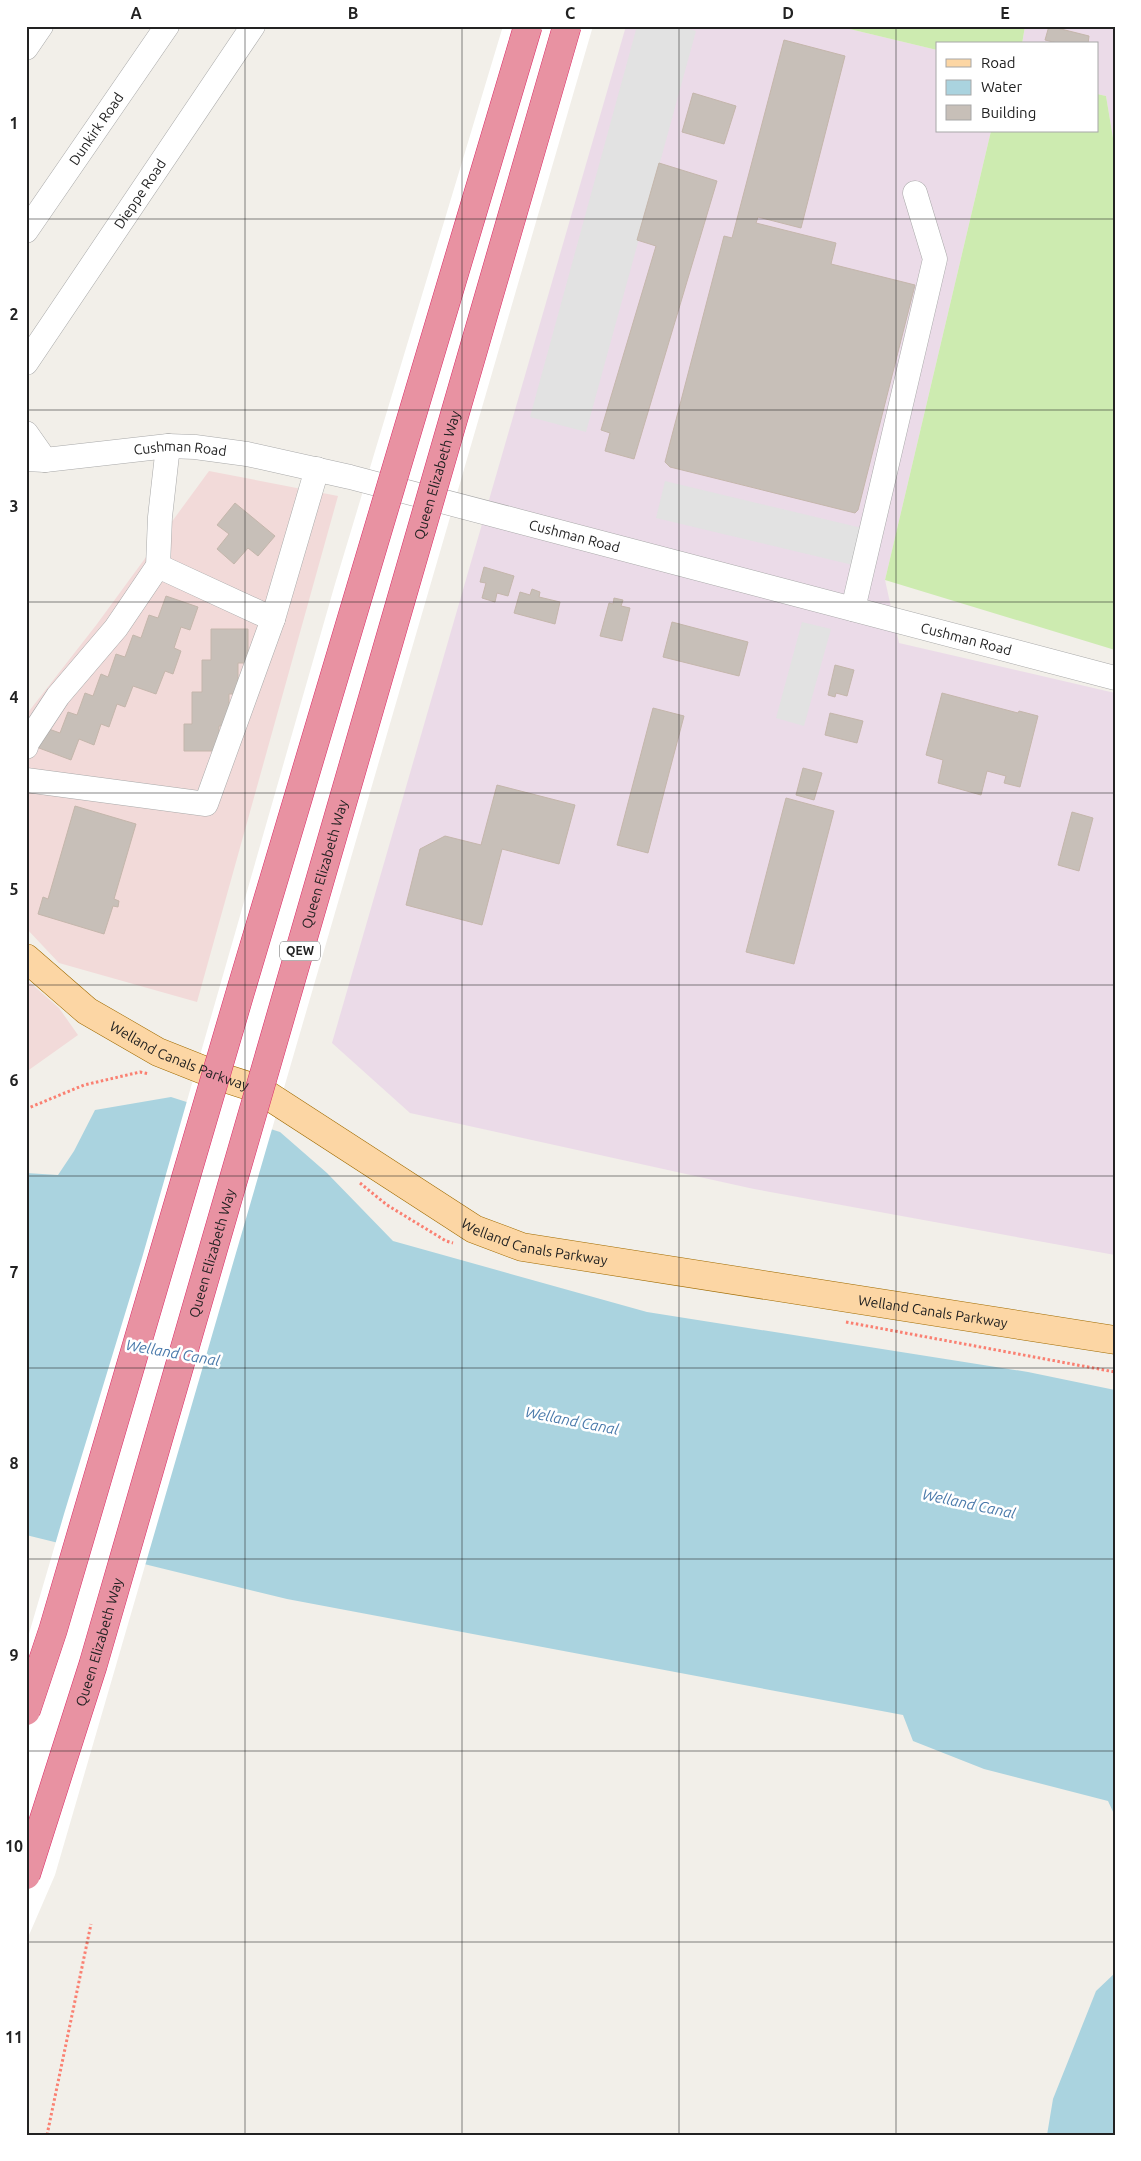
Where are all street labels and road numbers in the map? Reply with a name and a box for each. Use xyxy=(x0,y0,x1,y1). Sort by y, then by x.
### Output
street label: Dunkirk Road xyxy=(66,90,127,168)
street label: Dieppe Road xyxy=(111,156,169,232)
street label: Queen Elizabeth Way xyxy=(411,409,463,541)
street label: Cushman Road xyxy=(133,438,228,459)
street label: Cushman Road xyxy=(527,516,622,556)
street label: Cushman Road xyxy=(919,619,1013,659)
street label: Queen Elizabeth Way xyxy=(298,798,351,931)
road number: QEW xyxy=(280,941,320,960)
street label: Welland Canals Parkway xyxy=(107,1018,251,1094)
street label: Queen Elizabeth Way xyxy=(186,1187,238,1320)
street label: Welland Canals Parkway xyxy=(458,1215,609,1268)
street label: Welland Canals Parkway xyxy=(857,1292,1009,1331)
street label: Queen Elizabeth Way xyxy=(72,1576,126,1709)

